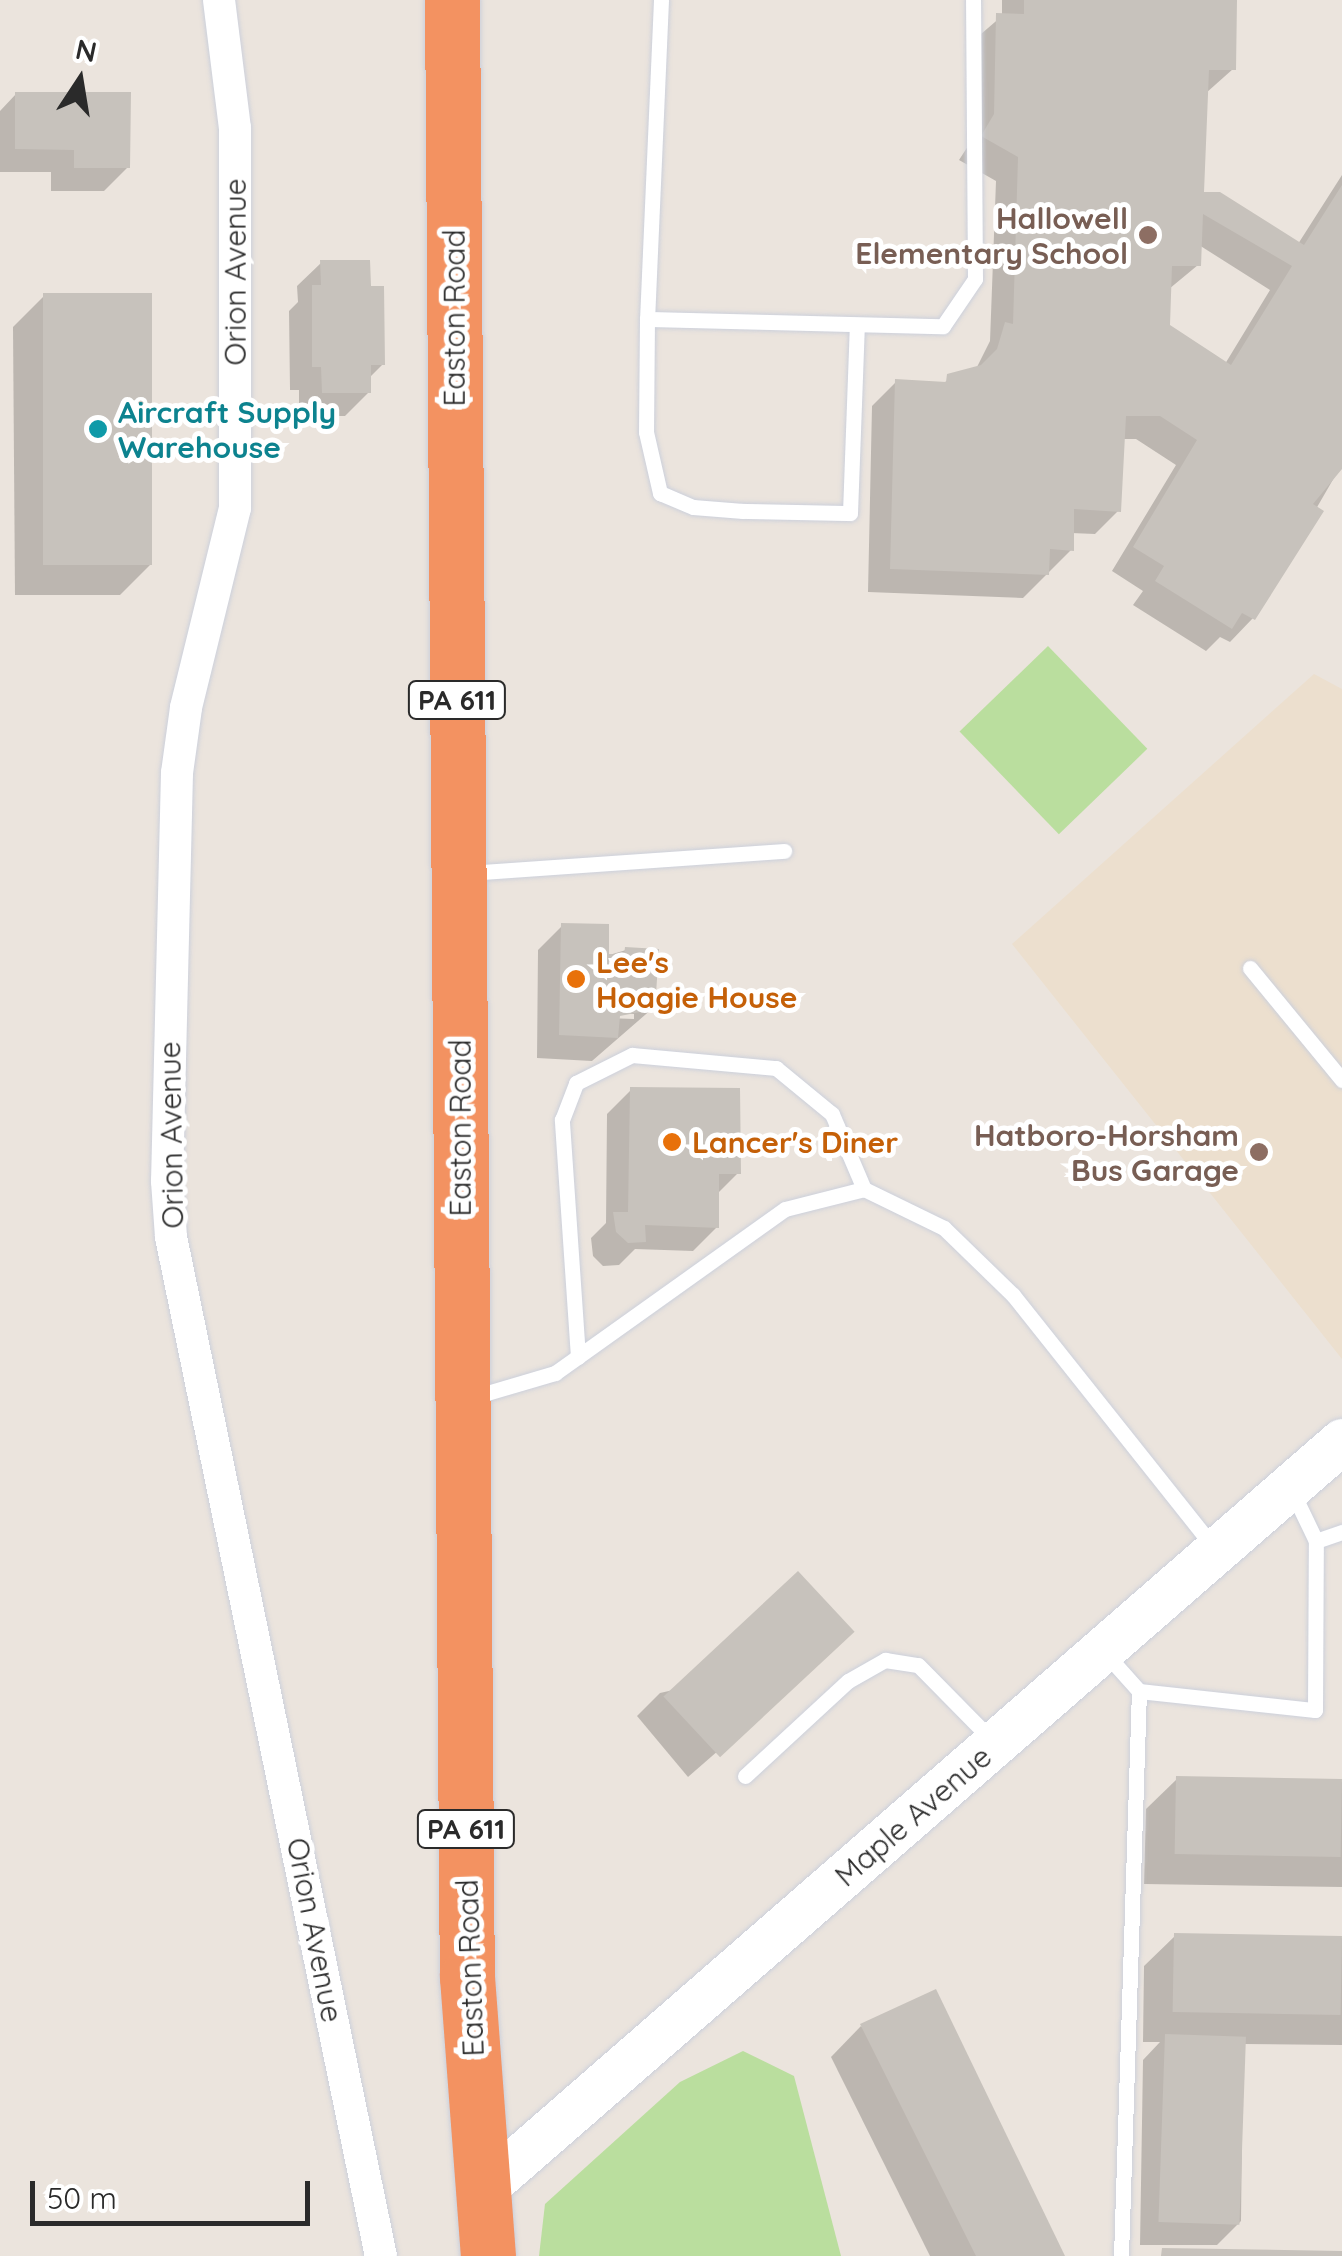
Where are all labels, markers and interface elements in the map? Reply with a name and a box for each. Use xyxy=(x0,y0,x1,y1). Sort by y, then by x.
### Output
north arrow xyxy=(30,30,130,130)
text: N xyxy=(73,31,100,69)
street label: Orion Avenue xyxy=(217,178,253,366)
place label: Hallowell Elementary School xyxy=(855,200,1128,270)
marker: Hallowell Elementary School xyxy=(1137,224,1159,246)
street label: Easton Road xyxy=(436,229,472,407)
place label: Aircraft Supply Warehouse xyxy=(118,394,336,464)
marker: Aircraft Supply Warehouse xyxy=(87,418,109,440)
road number: PA 611 xyxy=(407,677,507,723)
place label: Lee's Hoagie House xyxy=(596,944,798,1014)
marker: Lee's Hoagie House xyxy=(565,968,587,990)
street label: Easton Road xyxy=(442,1039,478,1217)
street label: Orion Avenue xyxy=(151,1041,191,1229)
place label: Hatboro-Horsham Bus Garage xyxy=(974,1117,1239,1188)
place label: Lancer's Diner xyxy=(692,1124,898,1160)
marker: Lancer's Diner xyxy=(661,1131,683,1153)
marker: Hatboro-Horsham Bus Garage xyxy=(1248,1141,1270,1163)
street label: Maple Avenue xyxy=(827,1738,999,1894)
road number: PA 611 xyxy=(416,1806,516,1852)
street label: Orion Avenue xyxy=(279,1835,351,2025)
street label: Easton Road xyxy=(449,1879,491,2057)
scale bar xyxy=(35,2161,315,2223)
text: 50 m xyxy=(47,2179,117,2217)

